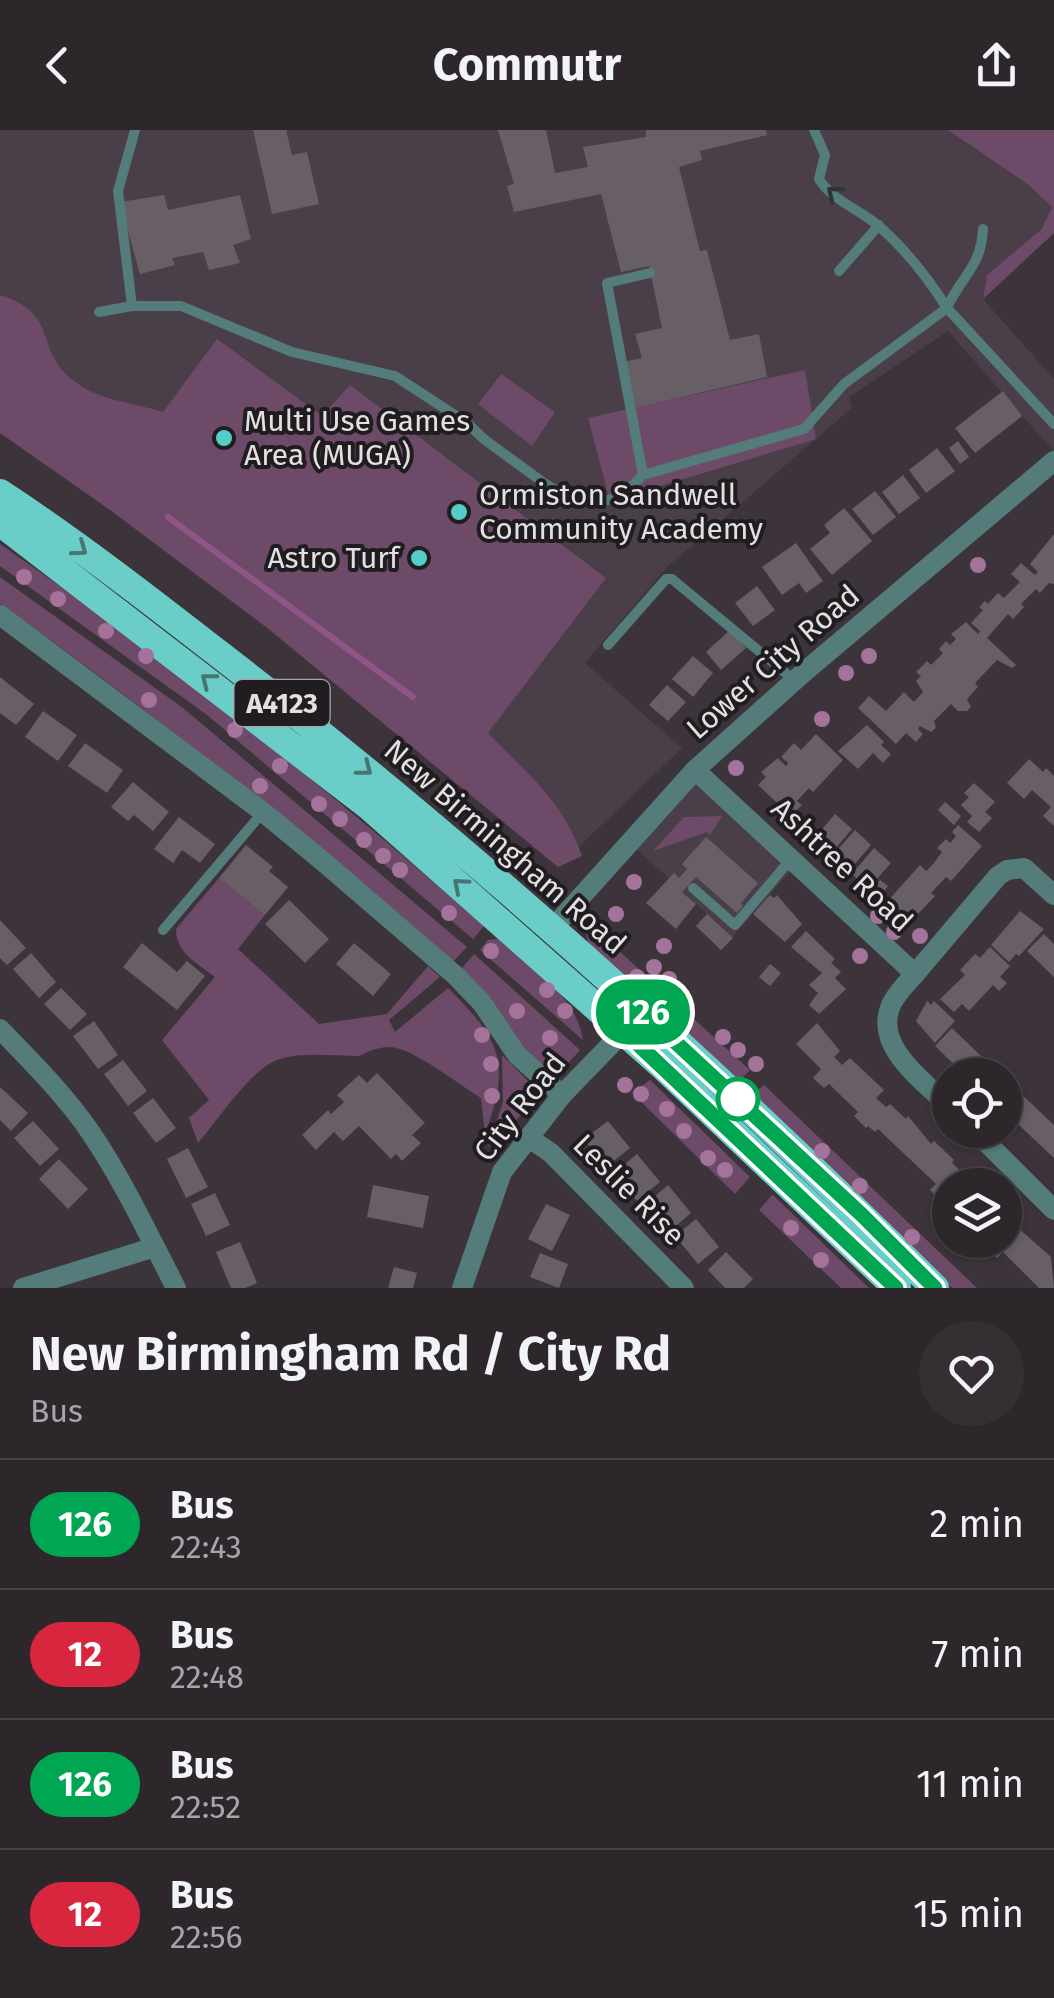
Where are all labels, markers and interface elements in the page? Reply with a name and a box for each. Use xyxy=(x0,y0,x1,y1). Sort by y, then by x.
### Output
icon: back xyxy=(30,38,85,93)
text: Commutr xyxy=(433,38,621,92)
icon: share xyxy=(969,38,1024,93)
one-way arrow xyxy=(828,187,846,205)
place label: Multi Use Games Area (MUGA) xyxy=(244,403,470,473)
marker: Multi Use Games Area (MUGA) xyxy=(213,427,235,449)
place label: Ormiston Sandwell Community Academy xyxy=(479,477,763,547)
marker: Ormiston Sandwell Community Academy xyxy=(448,501,470,523)
one-way arrow xyxy=(69,537,87,555)
place label: Astro Turf xyxy=(267,540,401,576)
marker: Astro Turf xyxy=(408,547,430,569)
street label: Lower City Road xyxy=(679,577,867,747)
one-way arrow xyxy=(202,675,220,692)
road number: A4123 xyxy=(234,680,330,726)
street label: New Birmingham Road xyxy=(377,732,633,962)
one-way arrow xyxy=(354,757,372,774)
street label: Ashtree Road xyxy=(764,790,920,940)
one-way arrow xyxy=(454,879,472,897)
line badge: 126 xyxy=(586,980,700,1044)
text: 126 xyxy=(616,991,670,1033)
street label: City Road xyxy=(466,1046,574,1168)
map controls xyxy=(932,1058,1022,1258)
button: locate xyxy=(932,1058,1022,1148)
unlabelled marker xyxy=(717,1078,759,1120)
street label: Leslie Rise xyxy=(566,1127,692,1253)
button: layers xyxy=(932,1168,1022,1258)
button: heart xyxy=(919,1321,1024,1426)
text: New Birmingham Rd / City Rd xyxy=(30,1325,671,1383)
text: Bus xyxy=(30,1392,83,1430)
text: Bus xyxy=(170,1482,234,1528)
text: 2 min xyxy=(930,1501,1024,1547)
text: 126 xyxy=(58,1503,112,1545)
text: 22:43 xyxy=(170,1528,242,1566)
text: Bus xyxy=(170,1612,234,1658)
text: 7 min xyxy=(932,1631,1024,1677)
text: 12 xyxy=(68,1633,102,1675)
text: 22:48 xyxy=(170,1658,244,1696)
text: Bus xyxy=(170,1742,234,1788)
text: 11 min xyxy=(916,1761,1024,1807)
text: 126 xyxy=(58,1763,112,1805)
text: 22:52 xyxy=(170,1788,241,1826)
text: Bus xyxy=(170,1872,234,1918)
text: 15 min xyxy=(913,1891,1024,1937)
text: 12 xyxy=(68,1893,102,1935)
text: 22:56 xyxy=(170,1918,243,1956)

